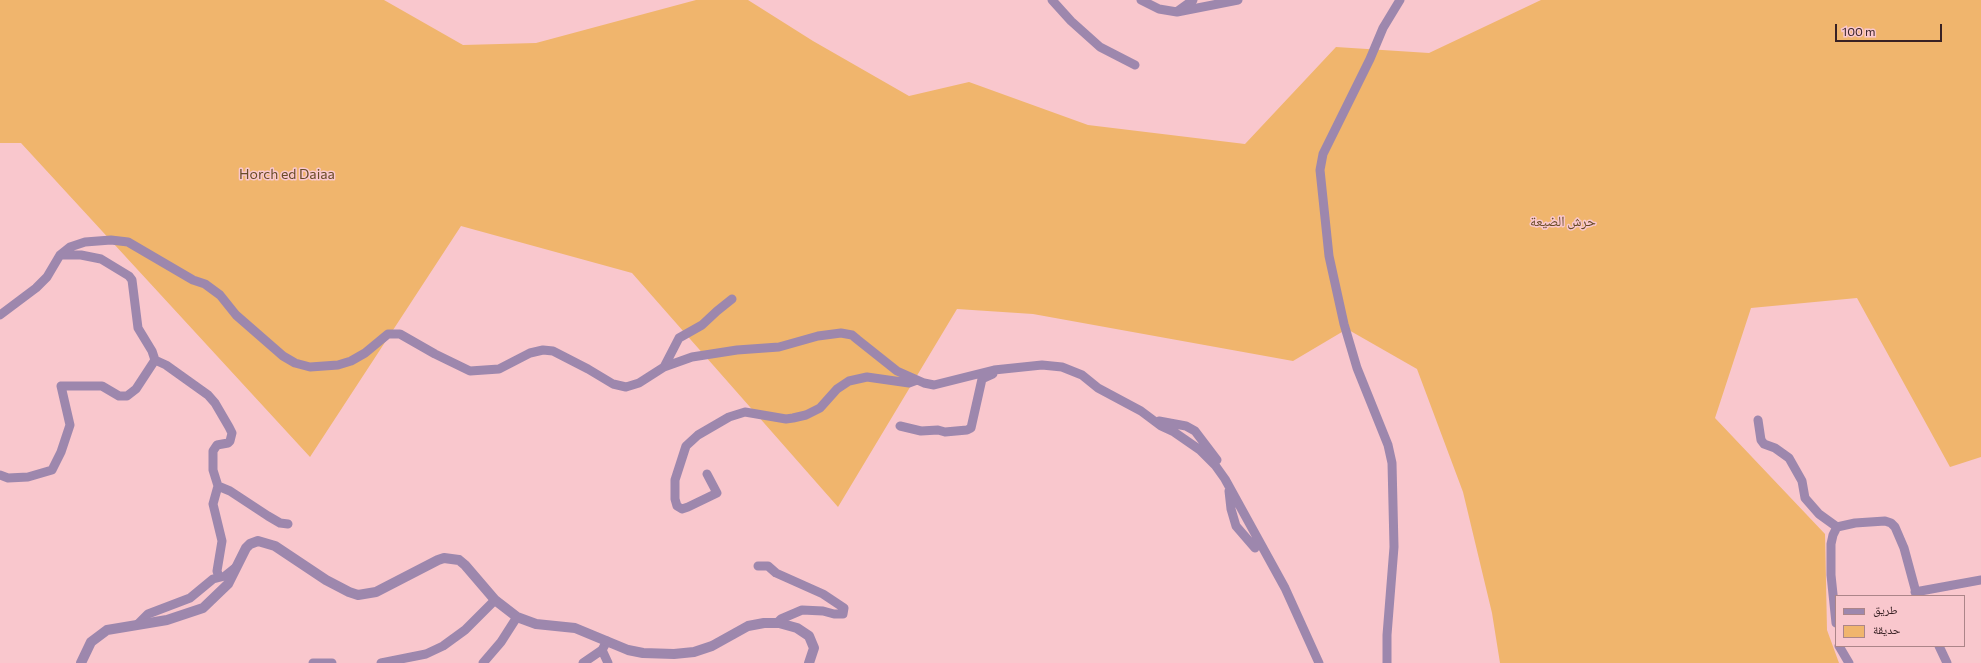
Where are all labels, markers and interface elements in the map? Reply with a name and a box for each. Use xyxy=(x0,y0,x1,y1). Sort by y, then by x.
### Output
scale bar xyxy=(1837,16,1944,42)
text: 100 m xyxy=(1842,24,1876,38)
park label: Horch ed Daiaa xyxy=(239,166,335,182)
park label: حرش الضيعة xyxy=(1530,213,1596,229)
legend xyxy=(1835,595,1965,647)
text: طريق xyxy=(1873,602,1898,616)
text: حديقة xyxy=(1873,622,1901,636)

